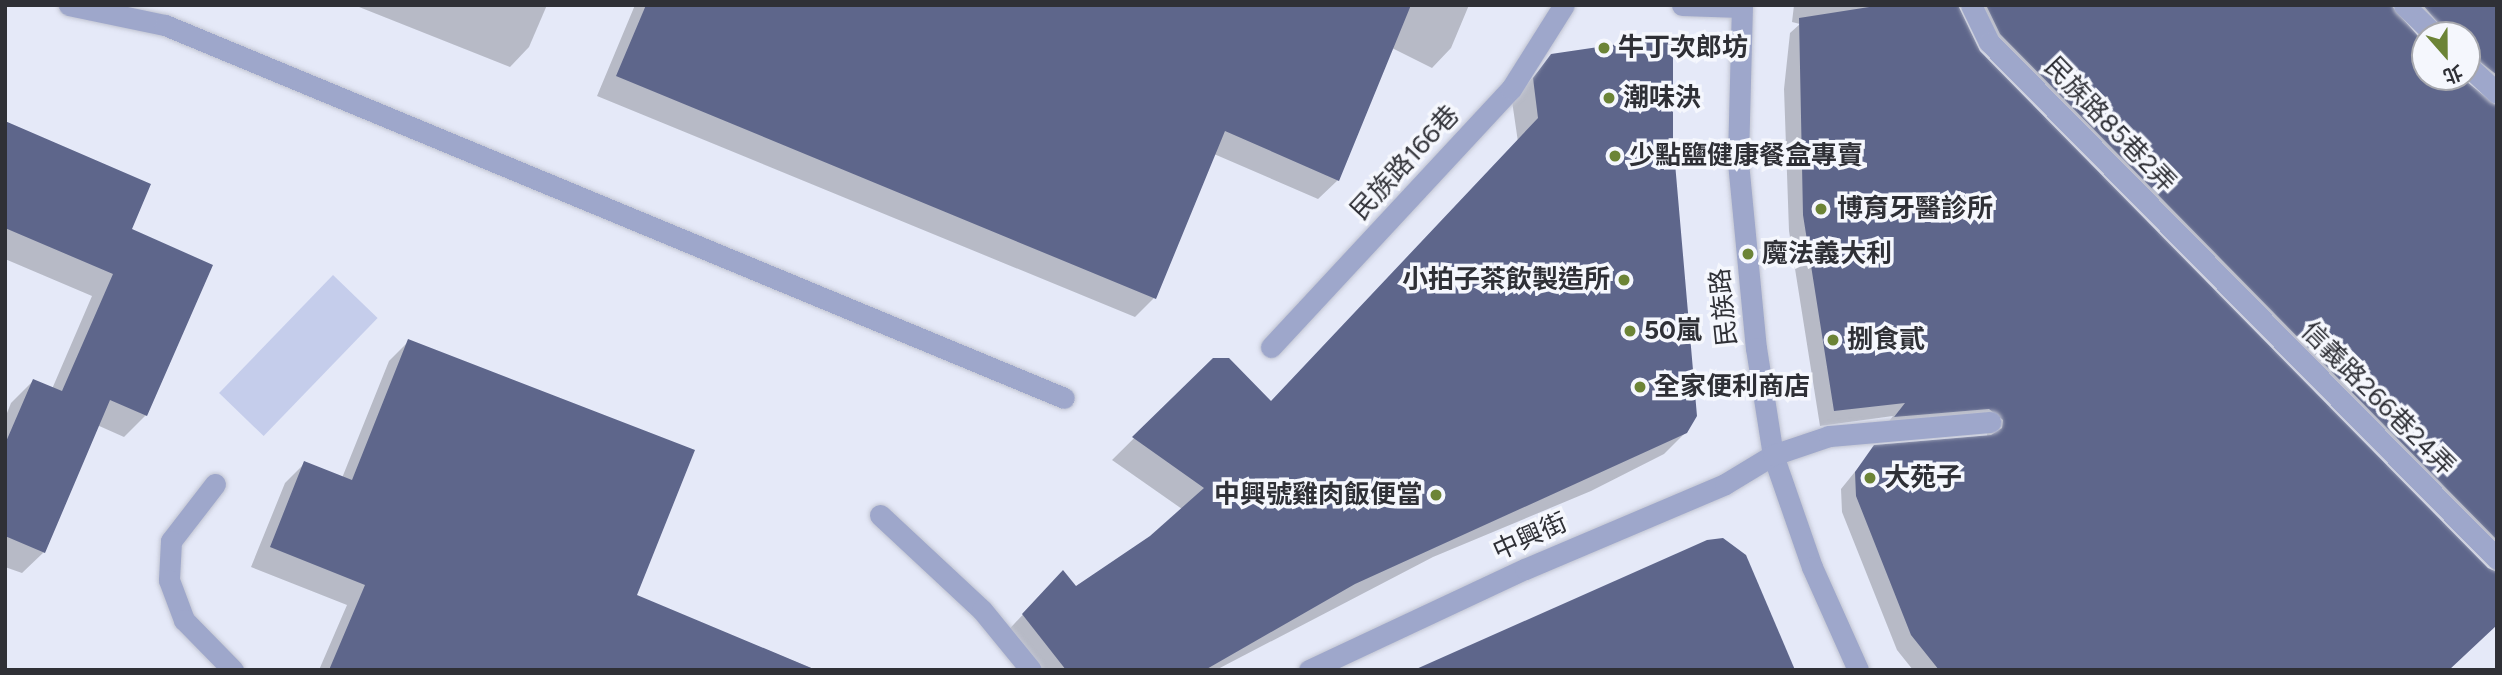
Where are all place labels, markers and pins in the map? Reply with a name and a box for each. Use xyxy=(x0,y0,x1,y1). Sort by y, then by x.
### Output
place label: 牛丁次郎坊 xyxy=(1618,32,1748,64)
marker: 牛丁次郎坊 xyxy=(1596,40,1612,56)
place label: 潮味決 xyxy=(1623,82,1701,114)
marker: 潮味決 xyxy=(1601,90,1617,106)
place label: 少點鹽健康餐盒專賣 xyxy=(1629,140,1863,172)
marker: 少點鹽健康餐盒專賣 xyxy=(1607,148,1623,164)
place label: 博育牙醫診所 xyxy=(1837,193,1993,225)
marker: 博育牙醫診所 xyxy=(1811,199,1831,219)
place label: 魔法義大利 xyxy=(1762,238,1892,270)
marker: 魔法義大利 xyxy=(1740,246,1756,262)
place label: 小拍子茶飲製造所 xyxy=(1402,264,1610,296)
marker: 小拍子茶飲製造所 xyxy=(1616,272,1632,288)
place label: 50嵐 xyxy=(1644,315,1702,347)
marker: 50嵐 xyxy=(1622,323,1638,339)
place label: 捌食貳 xyxy=(1847,324,1925,356)
marker: 捌食貳 xyxy=(1825,332,1841,348)
place label: 全家便利商店 xyxy=(1654,371,1810,403)
marker: 全家便利商店 xyxy=(1632,379,1648,395)
place label: 大苑子 xyxy=(1884,462,1962,494)
marker: 大苑子 xyxy=(1862,470,1878,486)
place label: 中興號雞肉飯便當 xyxy=(1214,479,1422,511)
marker: 中興號雞肉飯便當 xyxy=(1428,487,1444,503)

